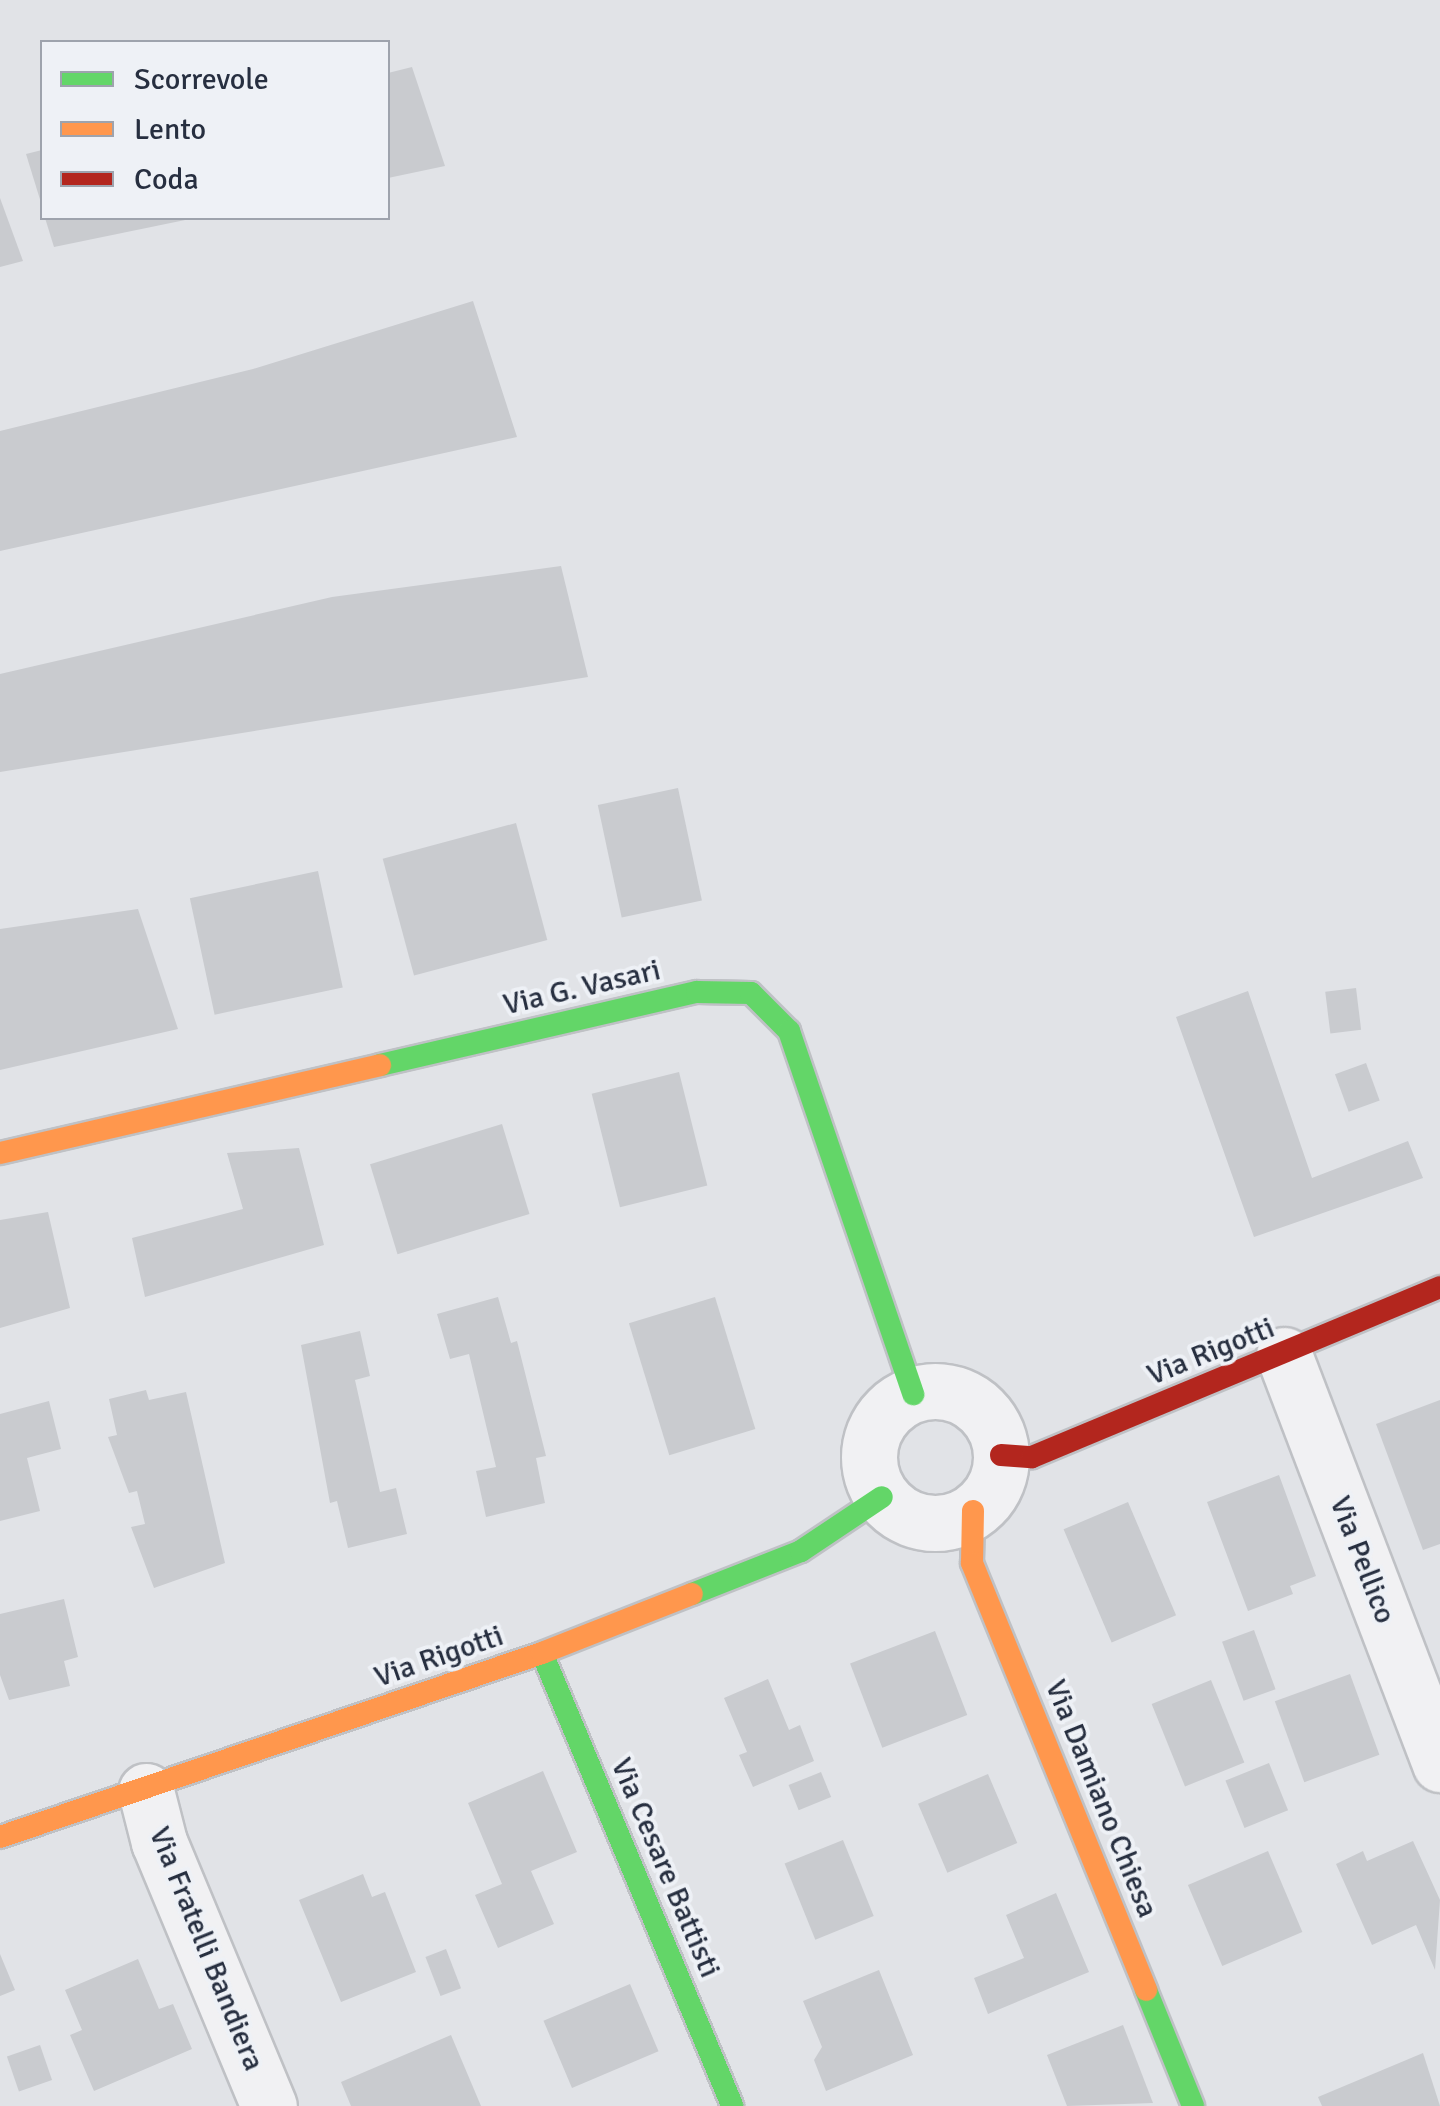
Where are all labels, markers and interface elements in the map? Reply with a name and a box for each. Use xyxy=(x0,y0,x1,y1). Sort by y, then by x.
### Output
legend xyxy=(40,40,390,220)
text: Scorrevole xyxy=(134,61,269,98)
text: Lento xyxy=(134,111,206,148)
text: Coda xyxy=(134,161,199,198)
street label: Via G. Vasari xyxy=(500,952,664,1024)
street label: Via Rigotti xyxy=(1142,1310,1280,1394)
street label: Via Pellico xyxy=(1321,1491,1403,1629)
street label: Via Rigotti xyxy=(370,1618,508,1696)
street label: Via Damiano Chiesa xyxy=(1037,1675,1165,1923)
street label: Via Cesare Battisti xyxy=(603,1753,727,1983)
street label: Via Fratelli Bandiera xyxy=(141,1822,271,2076)

